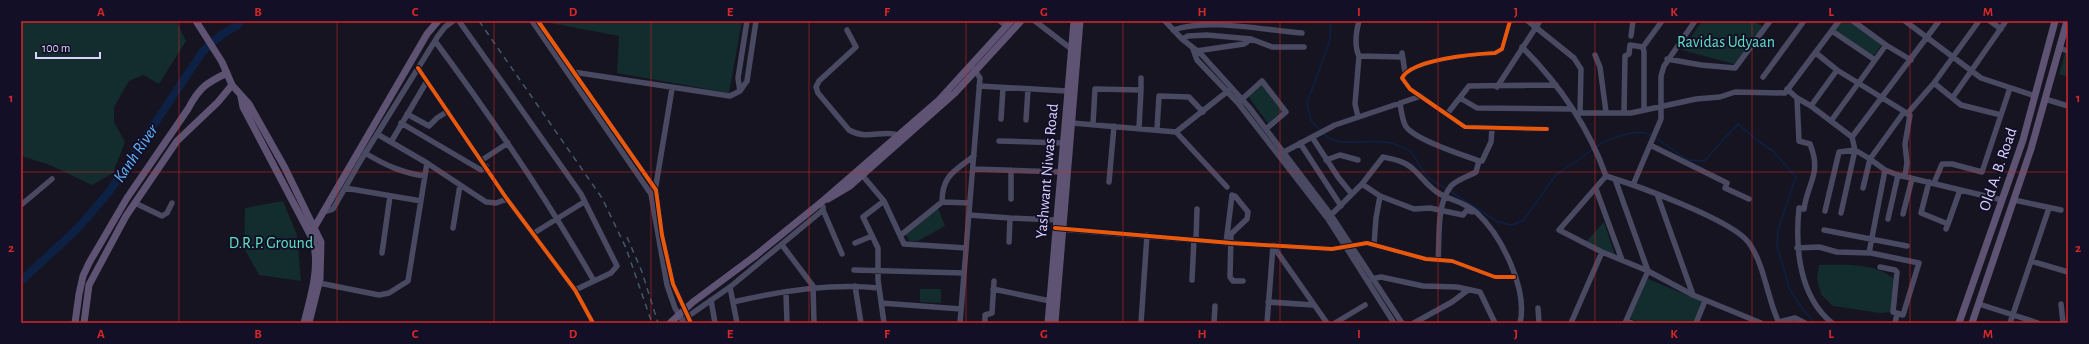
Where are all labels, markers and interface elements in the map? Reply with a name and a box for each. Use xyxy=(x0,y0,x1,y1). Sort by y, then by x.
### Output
text: A xyxy=(97,6,105,19)
text: B xyxy=(254,6,262,19)
text: C xyxy=(412,6,419,19)
text: D xyxy=(569,6,578,19)
text: E xyxy=(727,6,734,19)
text: F xyxy=(884,6,891,19)
text: G xyxy=(1040,6,1048,19)
text: H xyxy=(1197,6,1207,19)
text: I xyxy=(1357,6,1361,19)
text: J xyxy=(1514,6,1518,19)
text: K xyxy=(1670,6,1678,19)
text: L xyxy=(1828,6,1834,19)
text: M xyxy=(1983,6,1993,19)
scale bar xyxy=(36,34,100,60)
park label: Ravidas Udyaan xyxy=(1677,34,1775,51)
text: 100 m xyxy=(42,42,70,54)
text: 1 xyxy=(9,92,13,105)
text: 1 xyxy=(2076,92,2080,105)
street label: Yashwant Niwas Road xyxy=(1033,103,1061,239)
water label: Kanh River xyxy=(110,121,161,185)
street label: Old A. B. Road xyxy=(1976,126,2020,213)
park label: D.R.P. Ground xyxy=(229,235,313,251)
text: 2 xyxy=(8,242,14,255)
text: 2 xyxy=(2075,242,2081,255)
text: A xyxy=(97,328,105,341)
text: B xyxy=(254,328,262,341)
text: C xyxy=(412,328,419,341)
text: D xyxy=(569,328,578,341)
text: E xyxy=(727,328,734,341)
text: F xyxy=(884,328,891,341)
text: G xyxy=(1040,328,1048,341)
text: H xyxy=(1197,328,1207,341)
text: I xyxy=(1357,328,1361,341)
text: J xyxy=(1514,328,1518,341)
text: K xyxy=(1670,328,1678,341)
text: L xyxy=(1828,328,1834,341)
text: M xyxy=(1983,328,1993,341)

